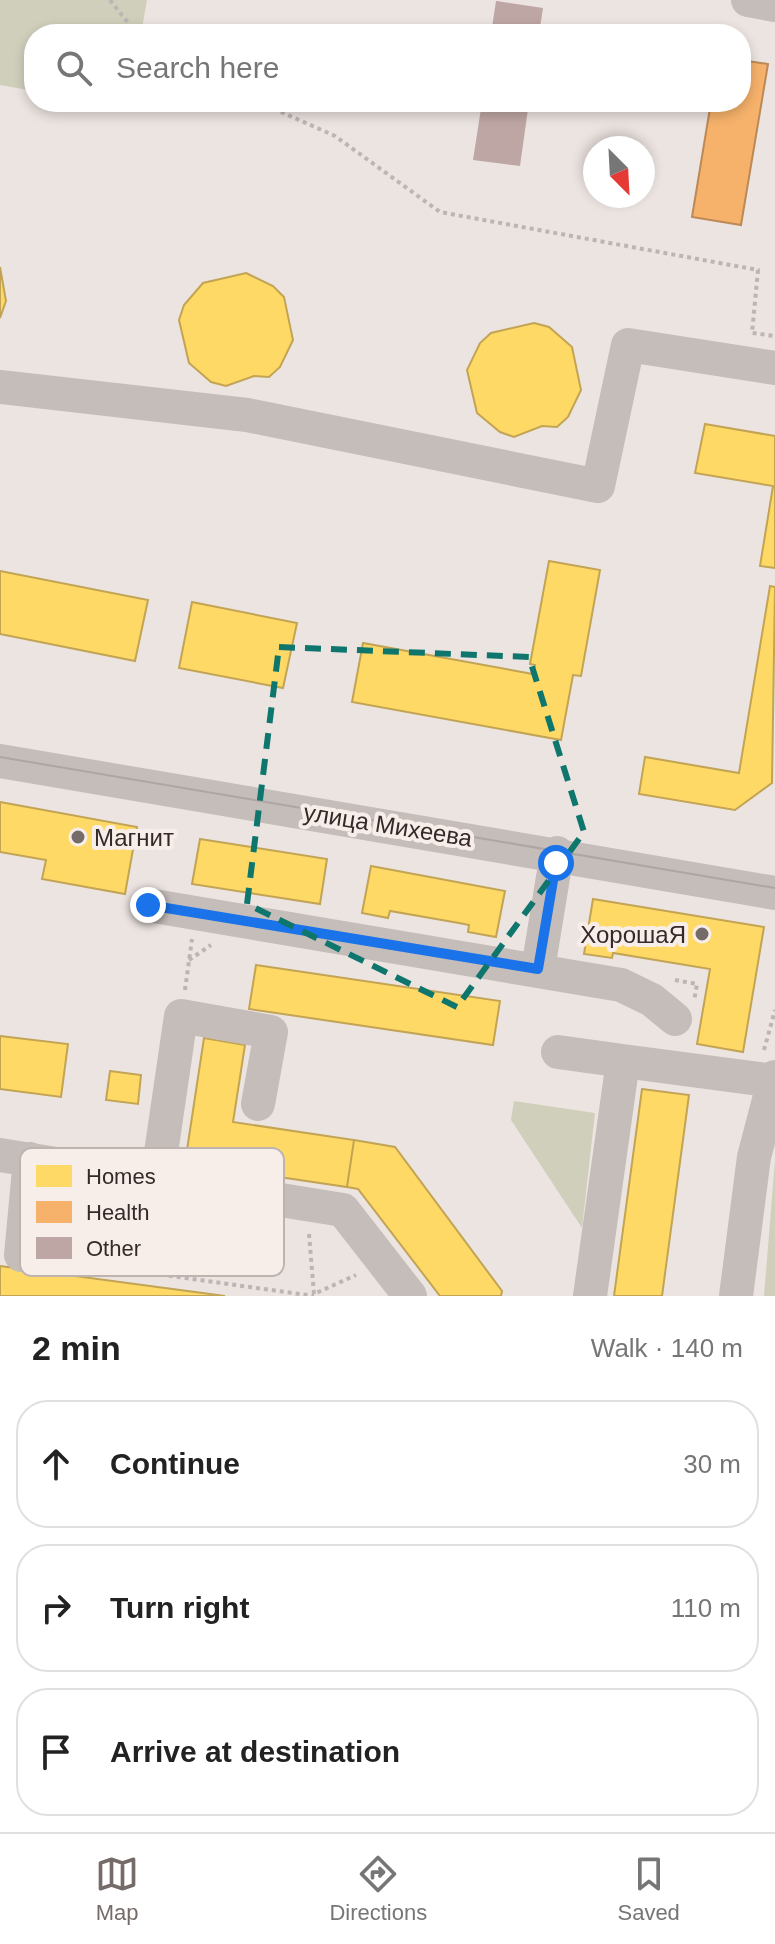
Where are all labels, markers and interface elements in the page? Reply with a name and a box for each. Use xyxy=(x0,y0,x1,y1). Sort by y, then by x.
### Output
search box xyxy=(24,24,751,112)
icon: search xyxy=(52,46,96,90)
text: Search here xyxy=(116,51,279,84)
north arrow xyxy=(583,136,655,208)
street label: улица Михеева xyxy=(302,798,475,852)
place label: Магнит xyxy=(94,824,174,851)
marker: Магнит xyxy=(69,828,87,846)
route start xyxy=(538,845,574,881)
route end xyxy=(130,887,166,923)
place label: ХорошаЯ xyxy=(580,921,686,948)
marker: ХорошаЯ xyxy=(693,925,711,943)
legend xyxy=(20,1148,284,1276)
text: Homes xyxy=(86,1164,156,1189)
text: Health xyxy=(86,1200,150,1225)
text: Other xyxy=(86,1236,141,1261)
text: 2 min xyxy=(32,1329,121,1367)
text: Walk · 140 m xyxy=(591,1333,743,1363)
icon: ahead xyxy=(34,1442,78,1486)
text: Continue xyxy=(110,1447,240,1480)
text: 30 m xyxy=(683,1449,741,1479)
icon: right xyxy=(34,1586,78,1630)
text: Turn right xyxy=(110,1591,249,1624)
text: 110 m xyxy=(671,1593,741,1623)
icon: arrive xyxy=(34,1730,78,1774)
text: Arrive at destination xyxy=(110,1735,400,1768)
tab: Map xyxy=(95,1852,139,1926)
tab: Directions xyxy=(329,1852,427,1926)
tab: Saved xyxy=(617,1852,680,1926)

